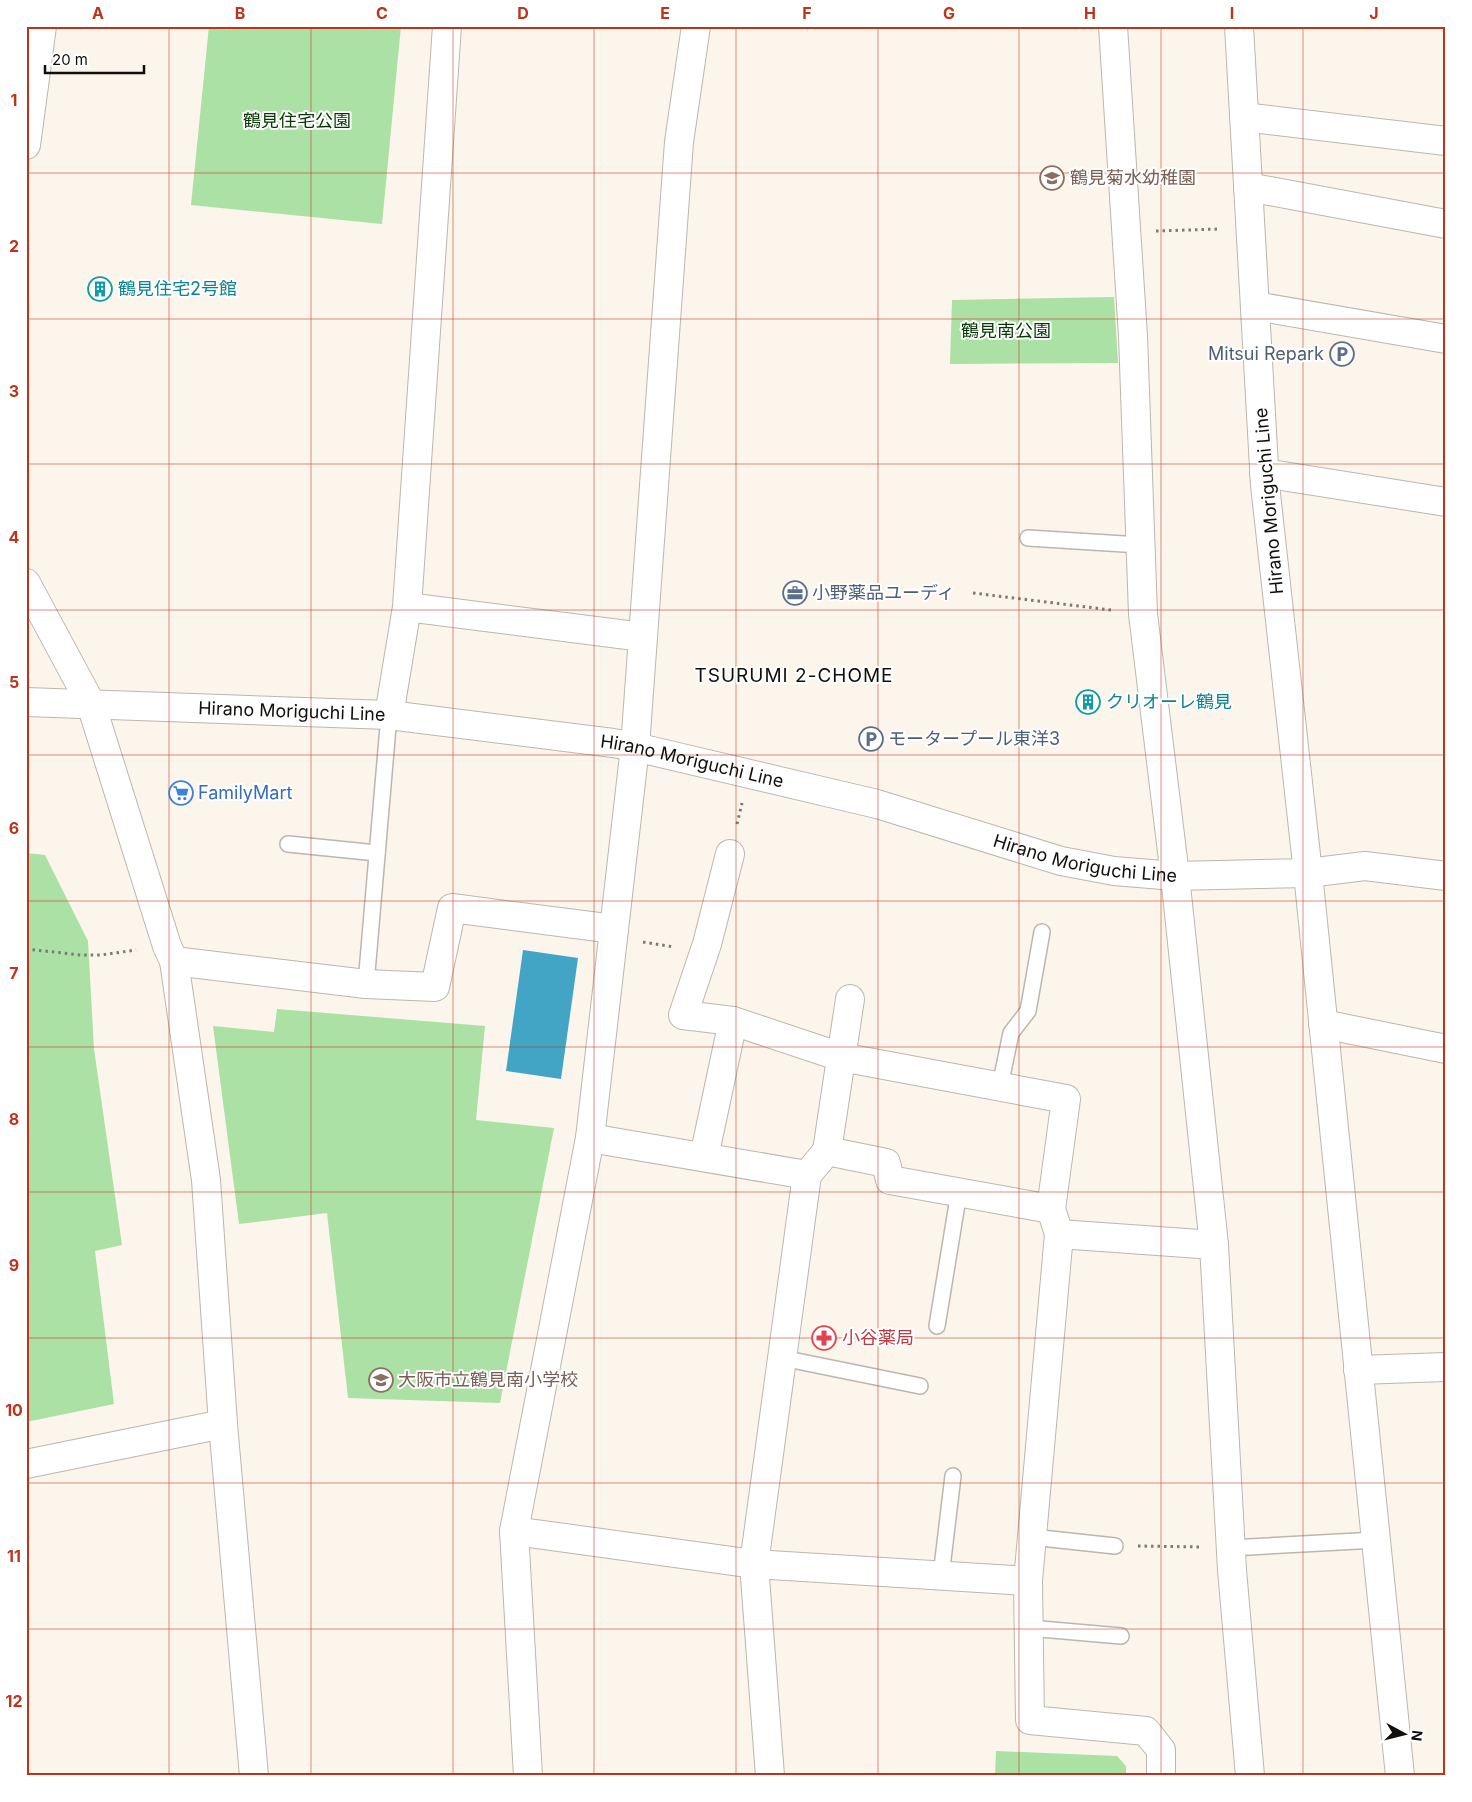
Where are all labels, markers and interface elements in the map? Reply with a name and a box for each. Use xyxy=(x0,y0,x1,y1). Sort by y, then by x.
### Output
text: A xyxy=(92,3,104,23)
text: B xyxy=(235,3,245,23)
text: C xyxy=(376,3,388,23)
text: D xyxy=(517,3,529,23)
text: E xyxy=(660,3,670,23)
text: F xyxy=(802,3,812,23)
text: G xyxy=(943,3,955,23)
text: H xyxy=(1084,3,1096,23)
text: I xyxy=(1230,3,1234,23)
text: J xyxy=(1369,3,1379,23)
scale bar xyxy=(45,42,144,74)
text: 20 m xyxy=(52,50,88,69)
text: 1 xyxy=(11,90,17,110)
park label: 鶴見住宅公園 xyxy=(243,110,351,131)
school or university icon: 鶴見菊水幼稚園 xyxy=(1039,165,1065,191)
place label: 鶴見菊水幼稚園 xyxy=(1070,167,1196,188)
text: 2 xyxy=(9,236,19,256)
building icon: 鶴見住宅2号館 xyxy=(87,276,113,302)
place label: 鶴見住宅2号館 xyxy=(118,278,237,299)
park label: 鶴見南公園 xyxy=(961,320,1051,341)
parking icon: Mitsui Repark xyxy=(1329,341,1355,367)
place label: Mitsui Repark xyxy=(1208,343,1324,364)
text: 3 xyxy=(9,381,19,401)
street label: Hirano Moriguchi Line xyxy=(1250,407,1287,595)
text: 4 xyxy=(9,527,20,547)
office icon: 小野薬品ユーディ xyxy=(782,580,808,606)
place label: 小野薬品ユーディ xyxy=(812,582,955,603)
district label: TSURUMI 2-CHOME xyxy=(694,664,894,687)
text: 5 xyxy=(9,672,19,692)
building icon: クリオーレ鶴見 xyxy=(1075,689,1101,715)
place label: クリオーレ鶴見 xyxy=(1106,691,1232,712)
street label: Hirano Moriguchi Line xyxy=(198,697,386,725)
parking icon: モータープール東洋3 xyxy=(858,726,884,752)
place label: モータープール東洋3 xyxy=(888,728,1060,749)
street label: Hirano Moriguchi Line xyxy=(599,731,786,792)
supermarket icon: FamilyMart xyxy=(168,780,194,806)
place label: FamilyMart xyxy=(198,782,292,803)
text: 6 xyxy=(9,818,19,838)
street label: Hirano Moriguchi Line xyxy=(991,830,1178,886)
text: 7 xyxy=(9,963,19,983)
text: 8 xyxy=(9,1109,19,1129)
text: 9 xyxy=(9,1255,19,1275)
pharmacy icon: 小谷薬局 xyxy=(811,1325,837,1351)
place label: 小谷薬局 xyxy=(842,1327,914,1348)
school or university icon: 大阪市立鶴見南小学校 xyxy=(368,1367,394,1393)
place label: 大阪市立鶴見南小学校 xyxy=(398,1369,578,1390)
text: 10 xyxy=(5,1400,23,1420)
text: 11 xyxy=(7,1546,21,1566)
text: 12 xyxy=(6,1691,22,1711)
north arrow xyxy=(1380,1710,1430,1760)
text: N xyxy=(1408,1729,1426,1742)

